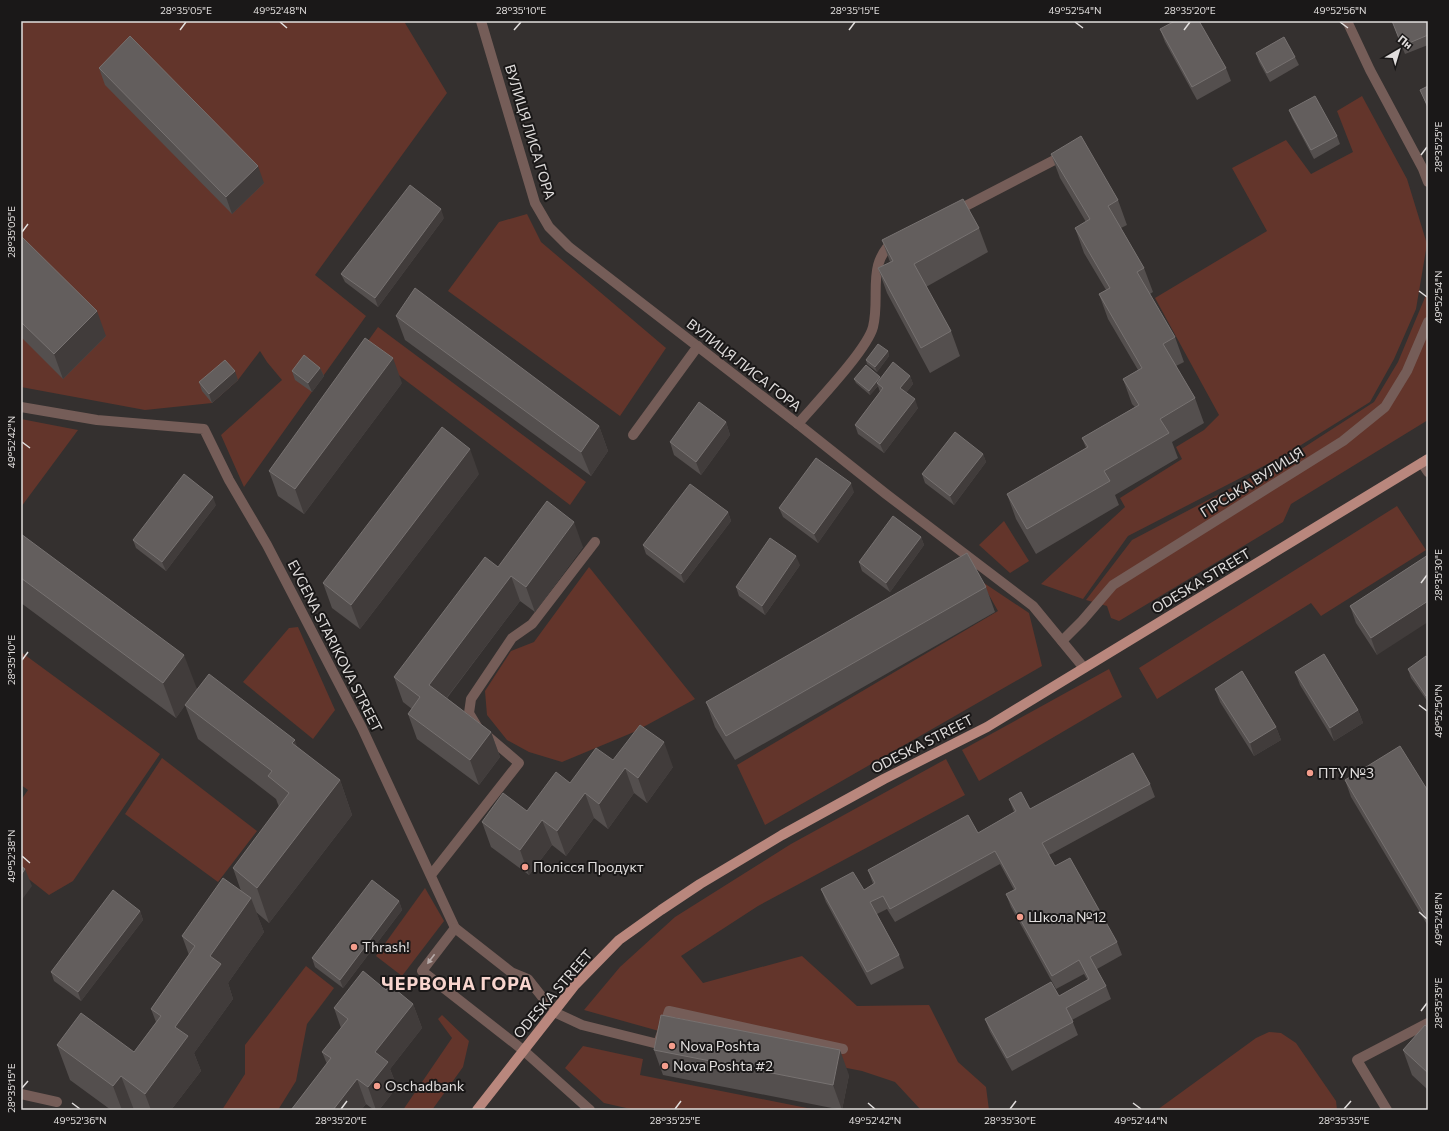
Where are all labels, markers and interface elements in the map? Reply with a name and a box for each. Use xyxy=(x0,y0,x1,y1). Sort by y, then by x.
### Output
text: 28°35'05"E xyxy=(160,4,212,16)
text: 49°52'48"N xyxy=(253,4,307,16)
text: 28°35'10"E xyxy=(496,4,546,16)
text: 28°35'15"E xyxy=(830,4,880,16)
text: 49°52'54"N xyxy=(1048,4,1102,16)
text: 28°35'20"E xyxy=(1164,4,1216,16)
text: 49°52'56"N xyxy=(1313,4,1367,16)
north arrow xyxy=(1379,30,1419,70)
text: Пн xyxy=(1396,32,1415,51)
street label: ВУЛИЦЯ ЛИСА ГОРА xyxy=(502,62,559,202)
text: 28°35'25"E xyxy=(1432,122,1444,172)
text: 28°35'05"E xyxy=(5,206,17,258)
text: 49°52'54"N xyxy=(1432,270,1444,324)
street label: ВУЛИЦЯ ЛИСА ГОРА xyxy=(684,315,805,415)
text: 49°52'42"N xyxy=(5,416,17,468)
street label: ГІРСЬКА ВУЛИЦЯ xyxy=(1197,443,1307,520)
street label: ODESKA STREET xyxy=(1148,544,1253,617)
text: 28°35'30"E xyxy=(1432,549,1444,601)
street label: EVGENA STARIKOVA STREET xyxy=(285,557,386,735)
text: 28°35'10"E xyxy=(5,635,17,685)
text: 49°52'50"N xyxy=(1432,684,1444,738)
street label: ODESKA STREET xyxy=(868,711,976,777)
place label: ПТУ №3 xyxy=(1318,764,1374,781)
marker: ПТУ №3 xyxy=(1305,768,1315,778)
text: 49°52'38"N xyxy=(5,829,17,883)
place label: Полісся Продукт xyxy=(533,858,644,875)
marker: Полісся Продукт xyxy=(520,862,530,872)
text: 49°52'48"N xyxy=(1432,892,1444,946)
place label: Школа №12 xyxy=(1028,908,1106,925)
marker: Школа №12 xyxy=(1015,912,1025,922)
place label: Thrash! xyxy=(362,938,409,955)
marker: Thrash! xyxy=(349,942,359,952)
street label: ODESKA STREET xyxy=(509,946,596,1042)
one-way arrow xyxy=(427,954,436,965)
district label: ЧЕРВОНА ГОРА xyxy=(381,972,533,994)
text: 28°35'35"E xyxy=(1432,978,1444,1028)
place label: Nova Poshta xyxy=(680,1037,760,1054)
marker: Nova Poshta xyxy=(667,1041,677,1051)
place label: Nova Poshta #2 xyxy=(673,1057,773,1074)
marker: Nova Poshta #2 xyxy=(660,1061,670,1071)
text: 28°35'15"E xyxy=(5,1063,17,1113)
place label: Oschadbank xyxy=(385,1077,465,1094)
marker: Oschadbank xyxy=(372,1081,382,1091)
text: 49°52'36"N xyxy=(53,1114,107,1126)
text: 28°35'20"E xyxy=(315,1114,367,1126)
text: 28°35'25"E xyxy=(650,1114,700,1126)
text: 49°52'42"N xyxy=(849,1114,901,1126)
text: 28°35'30"E xyxy=(984,1114,1036,1126)
text: 49°52'44"N xyxy=(1114,1114,1168,1126)
text: 28°35'35"E xyxy=(1319,1114,1369,1126)

